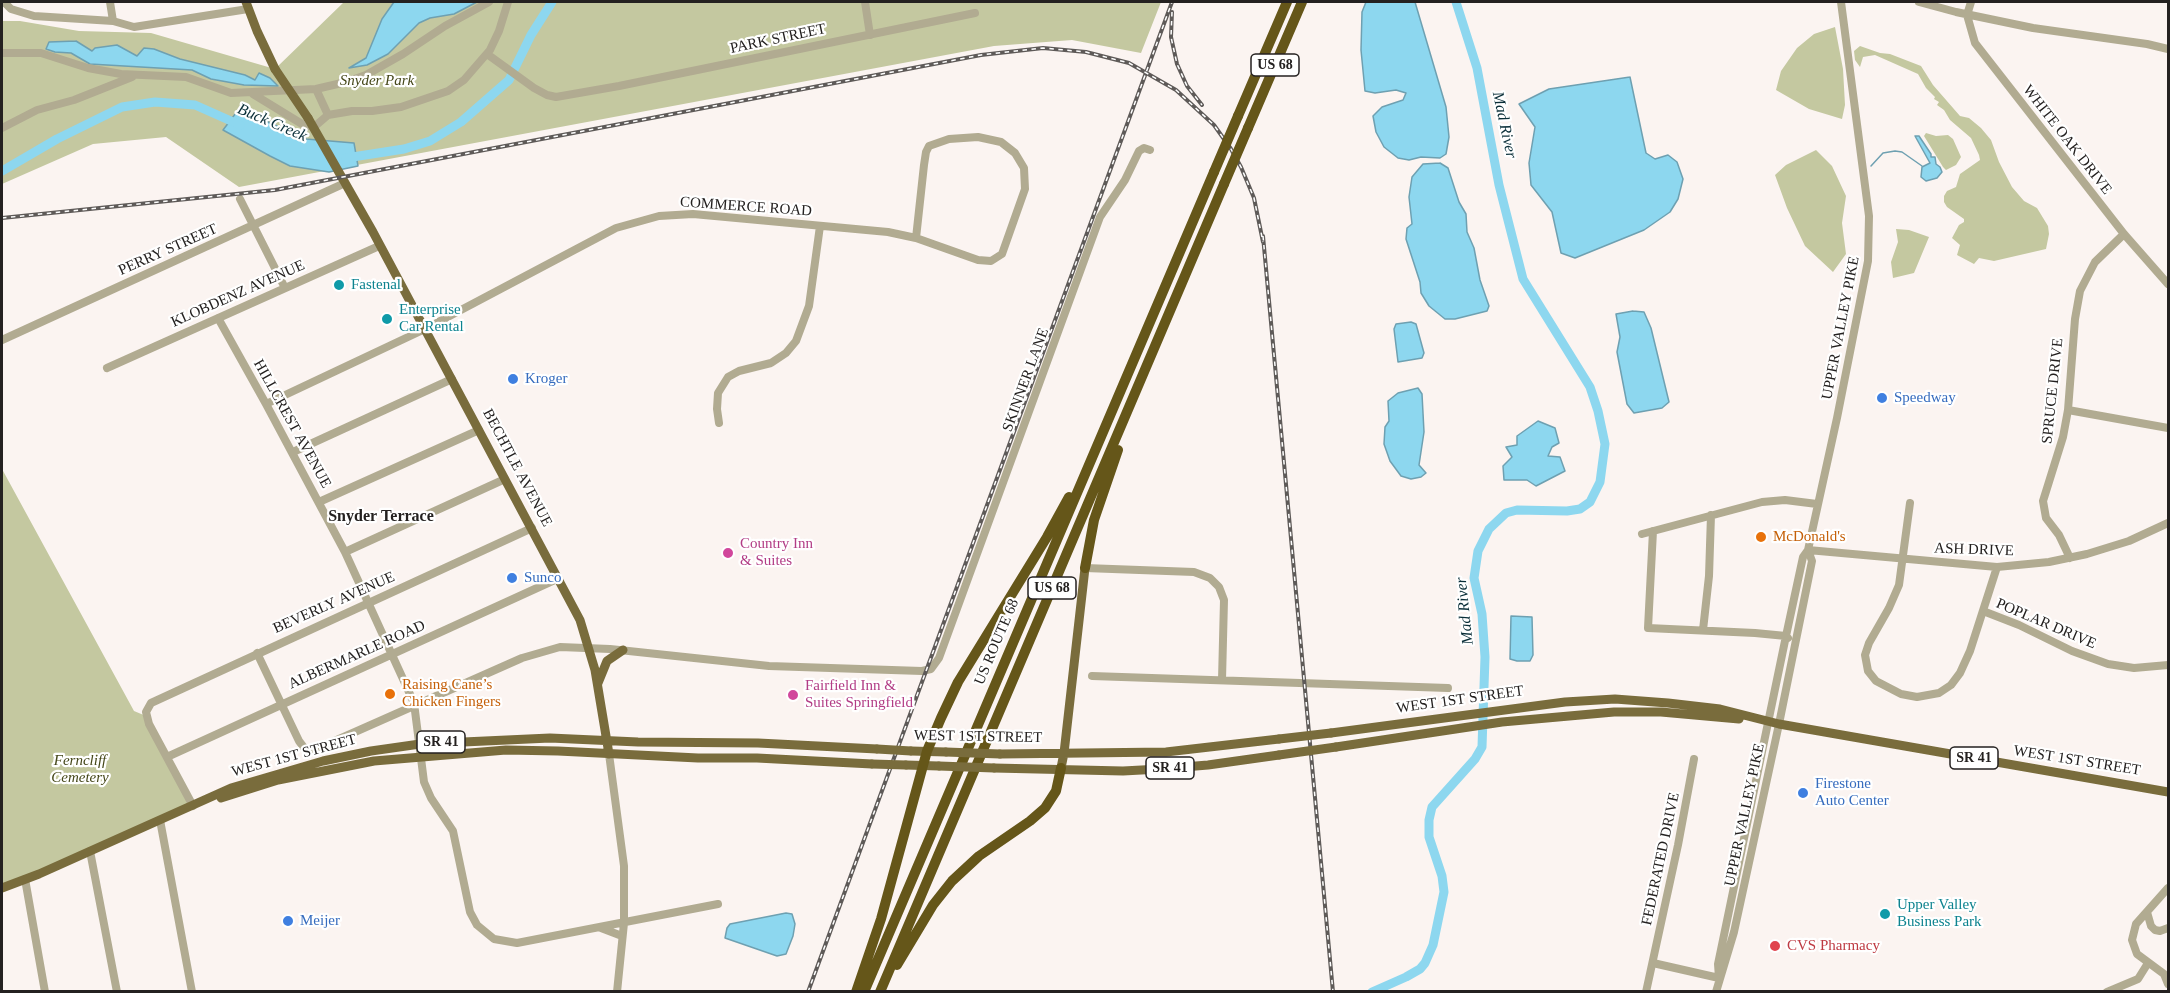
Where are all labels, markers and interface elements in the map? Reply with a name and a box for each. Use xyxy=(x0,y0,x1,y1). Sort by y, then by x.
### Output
street label: PARK STREET xyxy=(729,20,827,58)
road number: US 68 xyxy=(1251,54,1299,76)
park label: Snyder Park xyxy=(340,72,414,90)
street label: WHITE OAK DRIVE xyxy=(2019,82,2115,198)
water label: Mad River xyxy=(1488,90,1520,160)
water label: Buck Creek xyxy=(234,100,310,146)
street label: COMMERCE ROAD xyxy=(679,193,813,221)
street label: PERRY STREET xyxy=(116,220,220,280)
street label: UPPER VALLEY PIKE xyxy=(1818,255,1864,401)
street label: KLOBDENZ AVENUE xyxy=(168,256,308,332)
place label: Fastenal xyxy=(351,276,401,294)
marker: Fastenal xyxy=(332,278,346,292)
place label: Enterprise Car Rental xyxy=(399,301,464,336)
marker: Enterprise Car Rental xyxy=(380,312,394,326)
street label: SKINNER LANE xyxy=(999,326,1053,434)
street label: SPRUCE DRIVE xyxy=(2038,337,2068,445)
street label: HILLCREST AVENUE xyxy=(249,357,335,491)
place label: Kroger xyxy=(525,370,567,388)
marker: Kroger xyxy=(506,372,520,386)
place label: Speedway xyxy=(1894,389,1956,407)
marker: Speedway xyxy=(1875,391,1889,405)
street label: BECHTLE AVENUE xyxy=(478,406,556,530)
district label: Snyder Terrace xyxy=(328,507,434,527)
place label: McDonald's xyxy=(1773,528,1846,546)
marker: McDonald's xyxy=(1754,530,1768,544)
place label: Country Inn & Suites xyxy=(740,535,813,570)
street label: ASH DRIVE xyxy=(1934,540,2014,560)
marker: Country Inn & Suites xyxy=(721,546,735,560)
street label: BEVERLY AVENUE xyxy=(270,568,398,638)
place label: Sunco xyxy=(524,569,562,587)
marker: Sunco xyxy=(505,571,519,585)
water label: Mad River xyxy=(1452,576,1478,646)
road number: US 68 xyxy=(1028,577,1076,599)
street label: POPLAR DRIVE xyxy=(1993,595,2099,653)
street label: US ROUTE 68 xyxy=(971,596,1023,688)
street label: ALBERMARLE ROAD xyxy=(286,617,428,693)
place label: Raising Cane’s Chicken Fingers xyxy=(402,676,501,711)
place label: Fairfield Inn & Suites Springfield xyxy=(805,677,913,712)
street label: WEST 1ST STREET xyxy=(1395,682,1525,718)
marker: Raising Cane’s Chicken Fingers xyxy=(383,687,397,701)
marker: Fairfield Inn & Suites Springfield xyxy=(786,688,800,702)
street label: WEST 1ST STREET xyxy=(914,727,1042,747)
street label: WEST 1ST STREET xyxy=(230,731,358,781)
road number: SR 41 xyxy=(417,731,465,753)
street label: UPPER VALLEY PIKE xyxy=(1721,742,1769,888)
street label: WEST 1ST STREET xyxy=(2012,742,2142,780)
road number: SR 41 xyxy=(1950,747,1998,769)
park label: Ferncliff Cemetery xyxy=(51,752,109,787)
road number: SR 41 xyxy=(1146,757,1194,779)
place label: Firestone Auto Center xyxy=(1815,775,1889,810)
marker: Firestone Auto Center xyxy=(1796,786,1810,800)
street label: FEDERATED DRIVE xyxy=(1638,791,1684,927)
place label: Upper Valley Business Park xyxy=(1897,896,1982,931)
marker: Upper Valley Business Park xyxy=(1878,907,1892,921)
place label: Meijer xyxy=(300,912,340,930)
marker: Meijer xyxy=(281,914,295,928)
place label: CVS Pharmacy xyxy=(1787,937,1880,955)
marker: CVS Pharmacy xyxy=(1768,939,1782,953)

